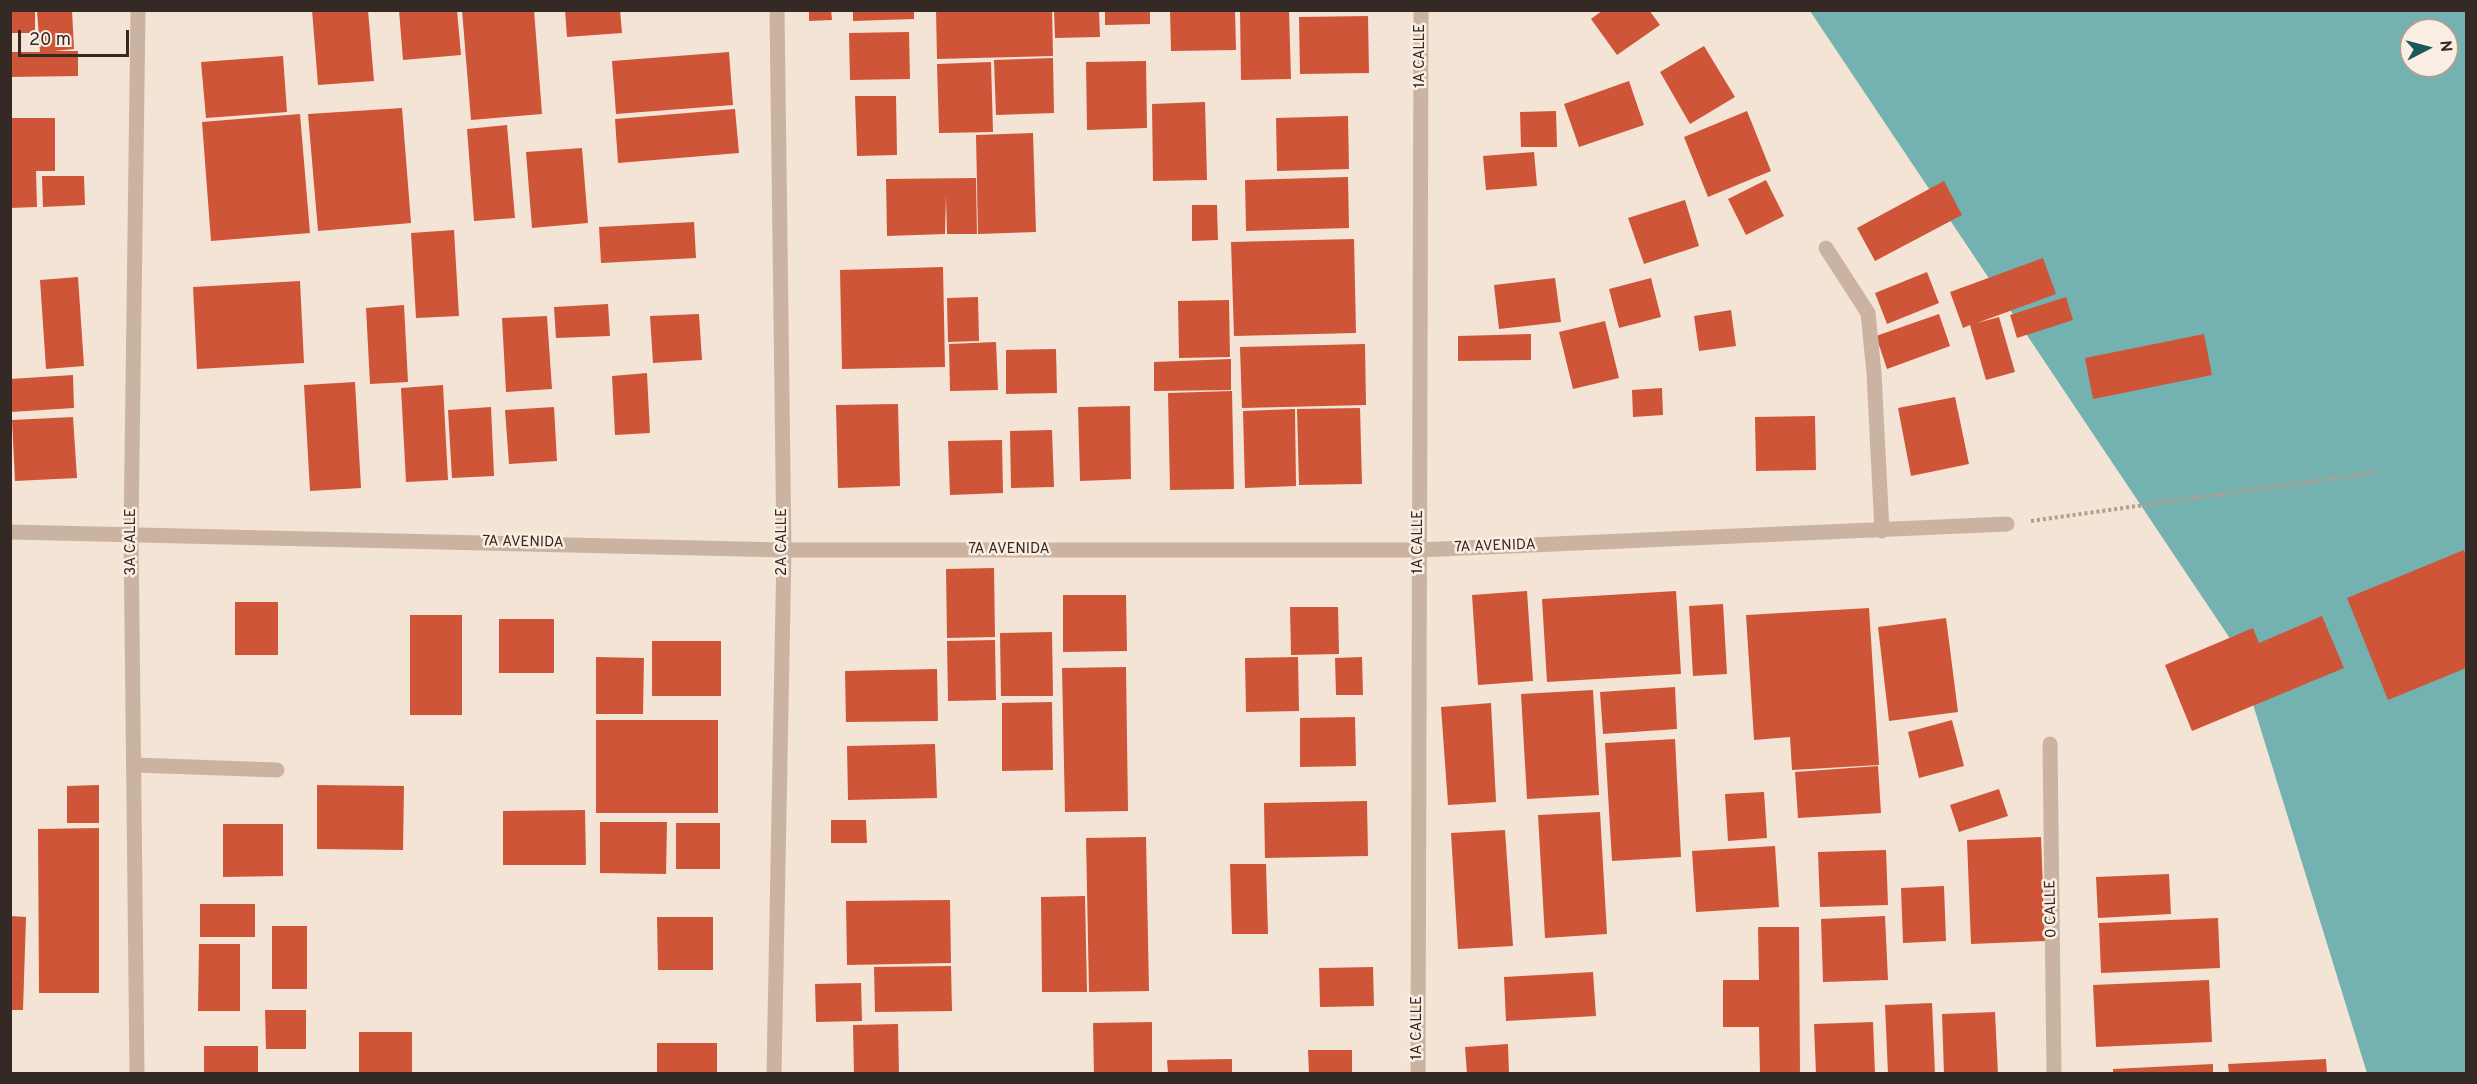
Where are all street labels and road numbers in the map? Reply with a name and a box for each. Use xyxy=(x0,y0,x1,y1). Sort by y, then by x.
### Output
street label: 1A CALLE xyxy=(1412,24,1430,88)
street label: 3A CALLE xyxy=(123,508,141,576)
street label: 2A CALLE xyxy=(774,508,792,576)
street label: 1A CALLE xyxy=(1410,510,1428,574)
street label: 7A AVENIDA xyxy=(482,533,564,553)
street label: 7A AVENIDA xyxy=(1454,537,1536,557)
street label: 7A AVENIDA xyxy=(968,541,1050,559)
street label: 0 CALLE xyxy=(2042,880,2062,938)
street label: 1A CALLE xyxy=(1409,996,1427,1060)

